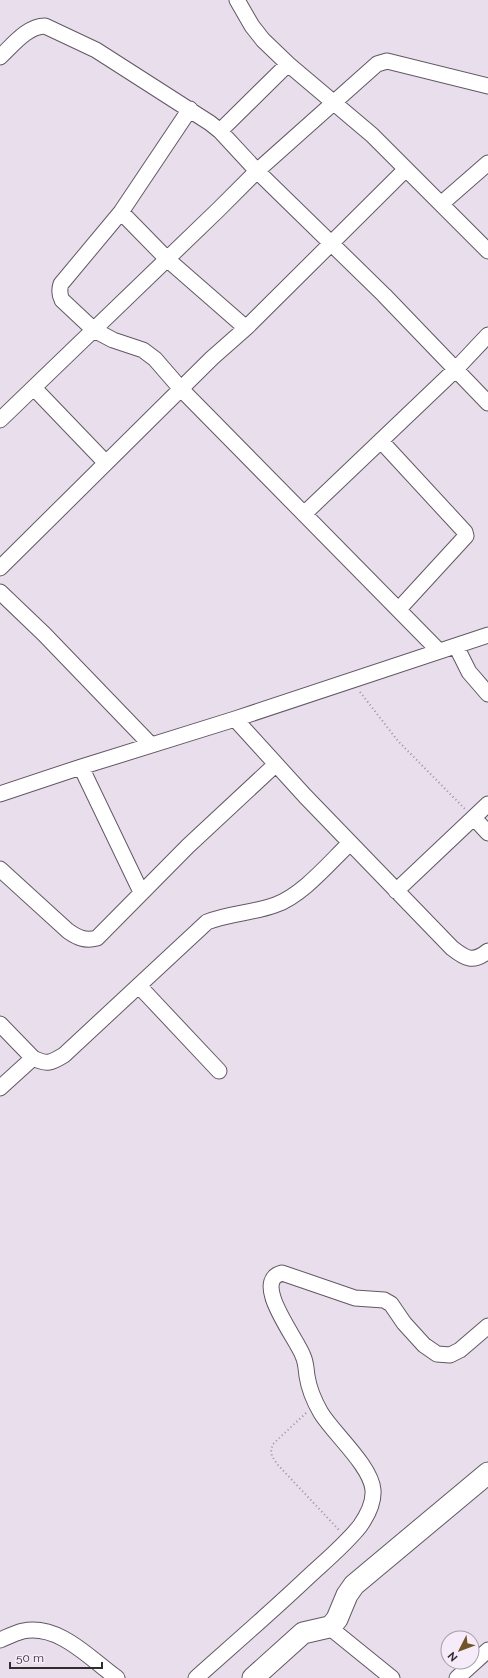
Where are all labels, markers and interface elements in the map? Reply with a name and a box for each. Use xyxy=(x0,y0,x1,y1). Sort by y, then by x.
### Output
north arrow xyxy=(440,1630,480,1670)
scale bar xyxy=(10,1644,102,1670)
text: N xyxy=(445,1649,461,1664)
text: 50 m xyxy=(16,1651,44,1665)

